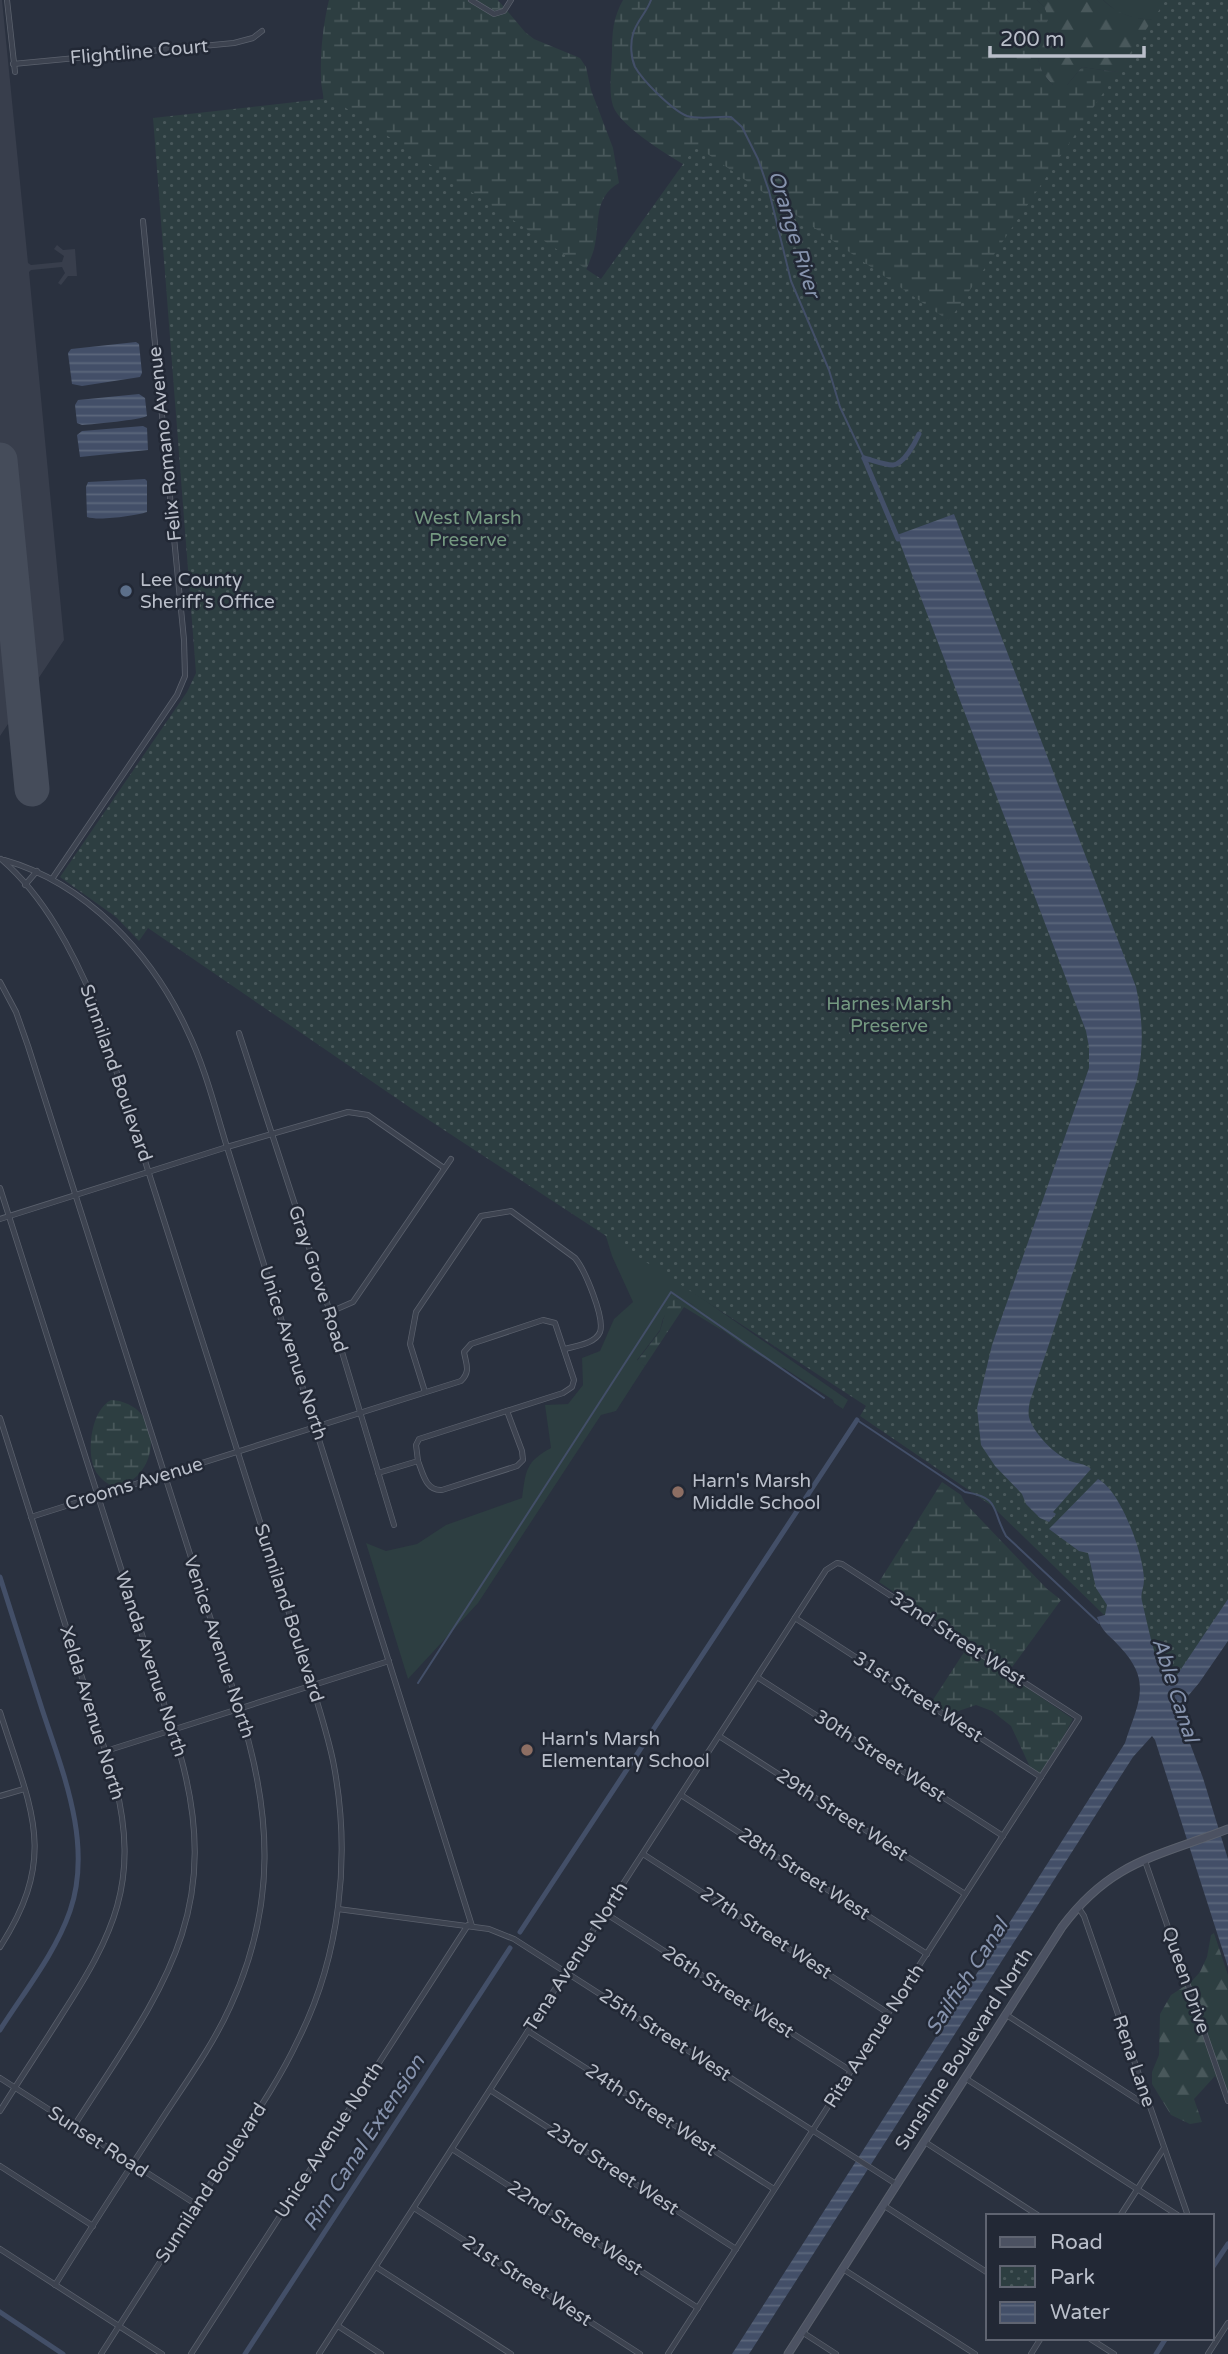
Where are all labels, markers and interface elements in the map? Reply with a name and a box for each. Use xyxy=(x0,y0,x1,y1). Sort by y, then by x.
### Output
scale bar xyxy=(990,14,1144,58)
text: 200 m xyxy=(1000,27,1064,52)
street label: Flightline Court xyxy=(69,35,209,69)
water label: Orange River xyxy=(763,168,826,303)
street label: Felix Romano Avenue xyxy=(144,346,186,542)
park label: West Marsh Preserve xyxy=(414,507,522,551)
place label: Lee County Sheriff's Office xyxy=(140,569,275,613)
marker: Lee County Sheriff's Office xyxy=(118,583,134,599)
street label: Sunniland Boulevard xyxy=(75,981,157,1165)
park label: Harnes Marsh Preserve xyxy=(826,993,952,1037)
street label: Gray Grove Road xyxy=(284,1203,352,1355)
street label: Unice Avenue North xyxy=(254,1263,332,1443)
street label: Crooms Avenue xyxy=(63,1453,205,1515)
place label: Harn's Marsh Middle School xyxy=(692,1470,821,1514)
marker: Harn's Marsh Middle School xyxy=(670,1484,686,1500)
street label: Sunniland Boulevard xyxy=(250,1521,328,1705)
street label: Venice Avenue North xyxy=(179,1553,259,1741)
street label: Wanda Avenue North xyxy=(111,1568,191,1760)
street label: 32nd Street West xyxy=(886,1587,1030,1691)
street label: Xelda Avenue North xyxy=(55,1623,129,1803)
water label: Able Canal xyxy=(1146,1635,1204,1748)
street label: 31st Street West xyxy=(849,1647,987,1747)
street label: 30th Street West xyxy=(810,1705,950,1807)
place label: Harn's Marsh Elementary School xyxy=(541,1728,710,1772)
marker: Harn's Marsh Elementary School xyxy=(519,1742,535,1758)
street label: 29th Street West xyxy=(772,1764,912,1866)
street label: 28th Street West xyxy=(734,1823,874,1925)
street label: Tena Avenue North xyxy=(519,1878,633,2036)
street label: 27th Street West xyxy=(696,1882,836,1984)
water label: Sailfish Canal xyxy=(920,1912,1015,2040)
street label: Queen Drive xyxy=(1157,1924,1215,2036)
street label: 26th Street West xyxy=(658,1941,798,2043)
street label: Sunshine Boulevard North xyxy=(890,1944,1038,2154)
street label: Rita Avenue North xyxy=(819,1960,929,2112)
street label: 25th Street West xyxy=(595,1984,735,2086)
street label: Rena Lane xyxy=(1108,2012,1160,2110)
water label: Rim Canal Extension xyxy=(298,2049,431,2236)
street label: Unice Avenue North xyxy=(270,2058,388,2222)
street label: 24th Street West xyxy=(581,2059,721,2161)
street label: Sunniland Boulevard xyxy=(151,2099,271,2267)
street label: Sunset Road xyxy=(44,2102,152,2182)
street label: 23rd Street West xyxy=(543,2118,683,2220)
street label: 22nd Street West xyxy=(503,2176,647,2280)
legend xyxy=(986,2214,1214,2340)
text: Road xyxy=(1050,2230,1103,2255)
street label: 21st Street West xyxy=(458,2231,596,2331)
text: Park xyxy=(1050,2265,1095,2290)
text: Water xyxy=(1050,2300,1110,2325)

